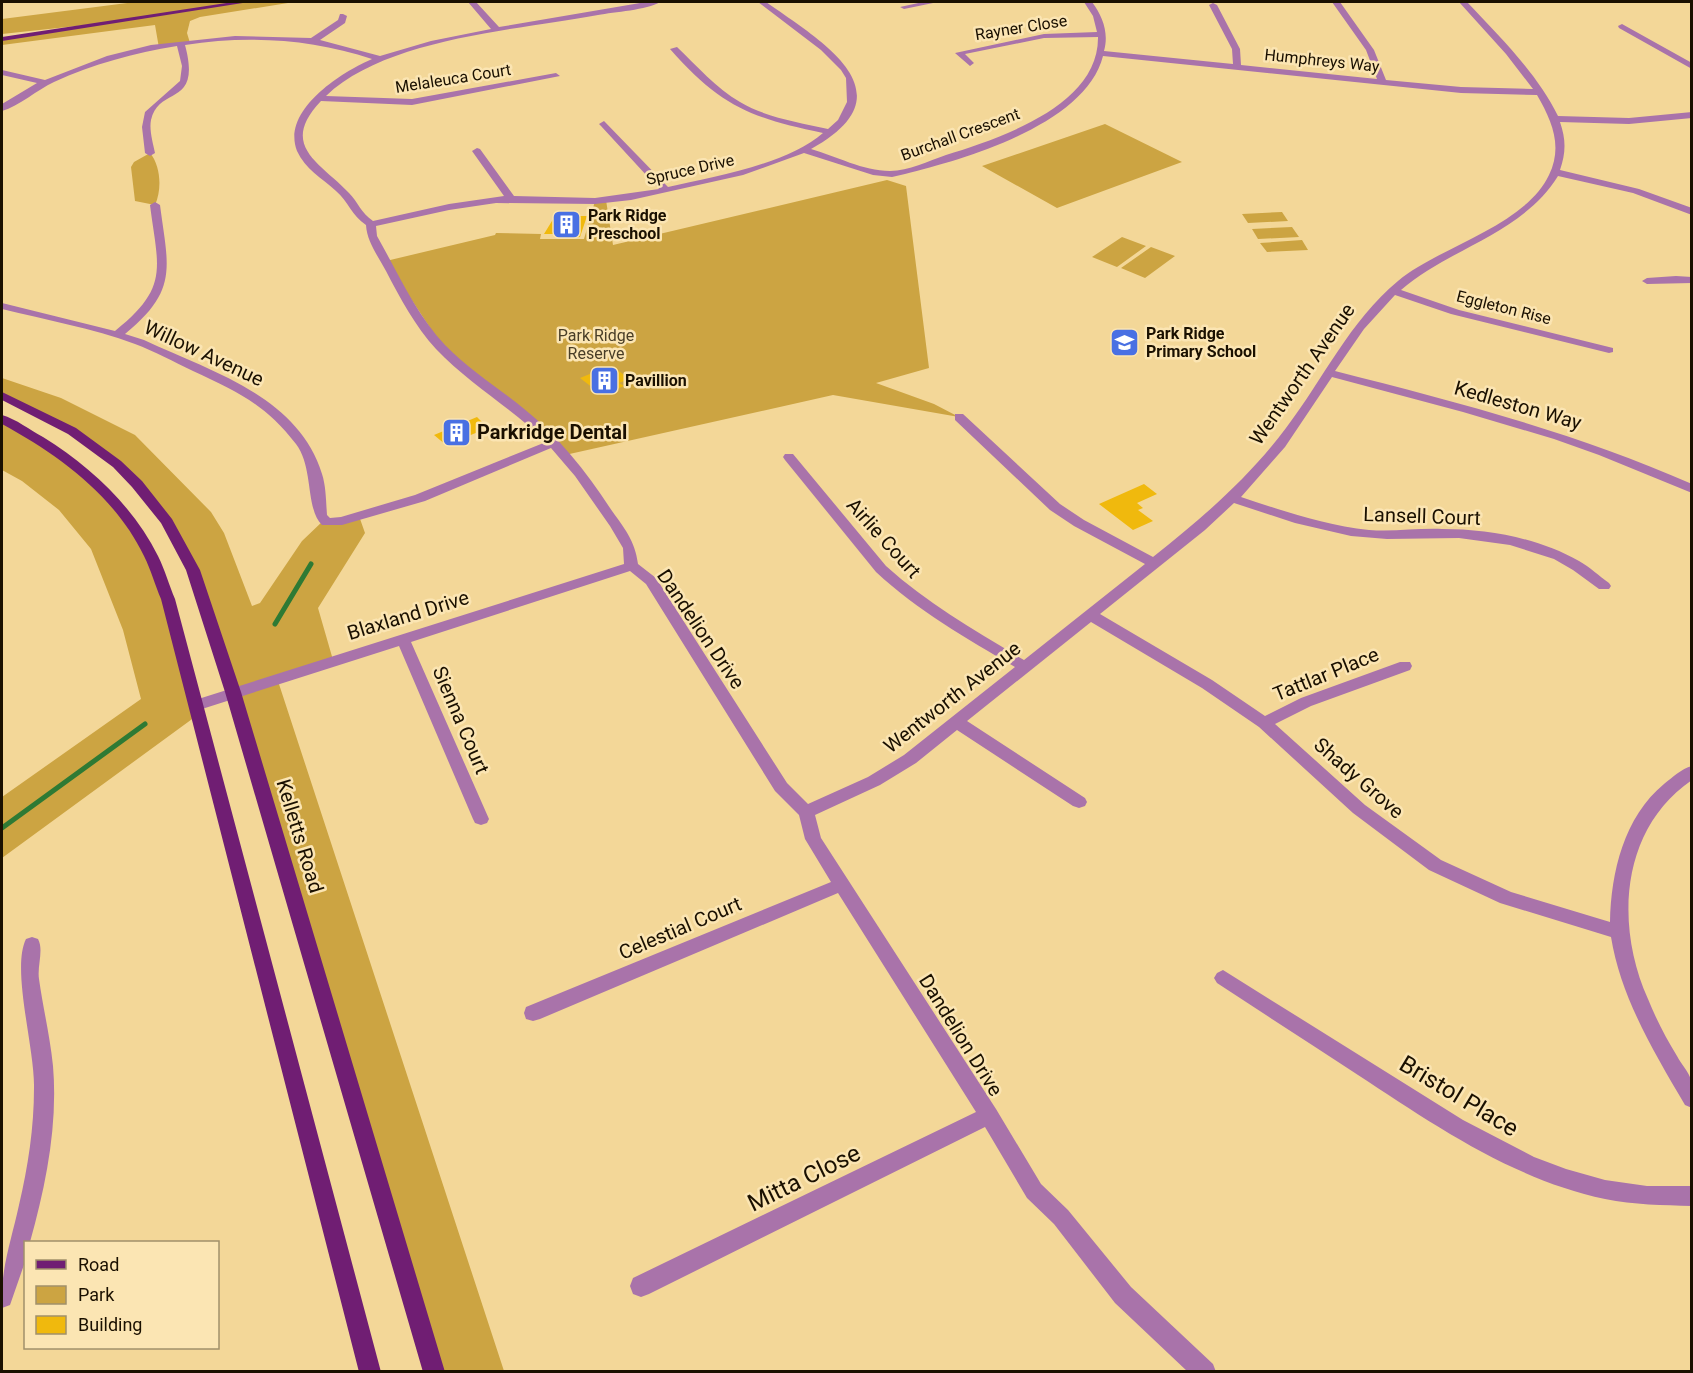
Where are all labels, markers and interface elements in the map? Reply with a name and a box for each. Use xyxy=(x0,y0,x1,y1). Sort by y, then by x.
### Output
street label: Rayner Close xyxy=(974,11,1068,44)
street label: Humphreys Way xyxy=(1263,45,1381,76)
street label: Melaleuca Court xyxy=(394,60,512,97)
street label: Burchall Crescent xyxy=(898,104,1022,165)
street label: Spruce Drive xyxy=(644,150,736,189)
place label: Park Ridge Preschool xyxy=(588,206,667,243)
building icon: Park Ridge Preschool xyxy=(551,208,583,240)
street label: Eggleton Rise xyxy=(1455,287,1553,328)
street label: Wentworth Avenue xyxy=(1244,299,1360,449)
street label: Willow Avenue xyxy=(140,315,268,391)
place label: Park Ridge Primary School xyxy=(1146,324,1256,361)
park label: Park Ridge Reserve xyxy=(558,326,634,363)
school or university icon: Park Ridge Primary School xyxy=(1109,326,1141,358)
building icon: Pavillion xyxy=(588,364,620,396)
place label: Pavillion xyxy=(625,371,687,390)
street label: Kedleston Way xyxy=(1452,375,1585,435)
building icon: Parkridge Dental xyxy=(440,416,472,448)
place label: Parkridge Dental xyxy=(477,420,627,444)
street label: Airlie Court xyxy=(842,493,926,583)
street label: Lansell Court xyxy=(1363,502,1481,530)
street label: Dandelion Drive xyxy=(652,565,750,693)
street label: Blaxland Drive xyxy=(344,585,472,645)
street label: Wentworth Avenue xyxy=(879,636,1025,758)
street label: Tattlar Place xyxy=(1270,642,1382,706)
street label: Sienna Court xyxy=(428,663,494,777)
street label: Shady Grove xyxy=(1309,732,1409,824)
street label: Kelletts Road xyxy=(271,776,329,896)
street label: Celestial Court xyxy=(615,891,745,965)
street label: Dandelion Drive xyxy=(914,970,1008,1100)
street label: Bristol Place xyxy=(1394,1050,1524,1142)
street label: Mitta Close xyxy=(743,1139,865,1217)
legend xyxy=(24,1241,219,1349)
text: Road xyxy=(78,1254,119,1275)
text: Park xyxy=(78,1284,115,1305)
text: Building xyxy=(78,1314,142,1335)

